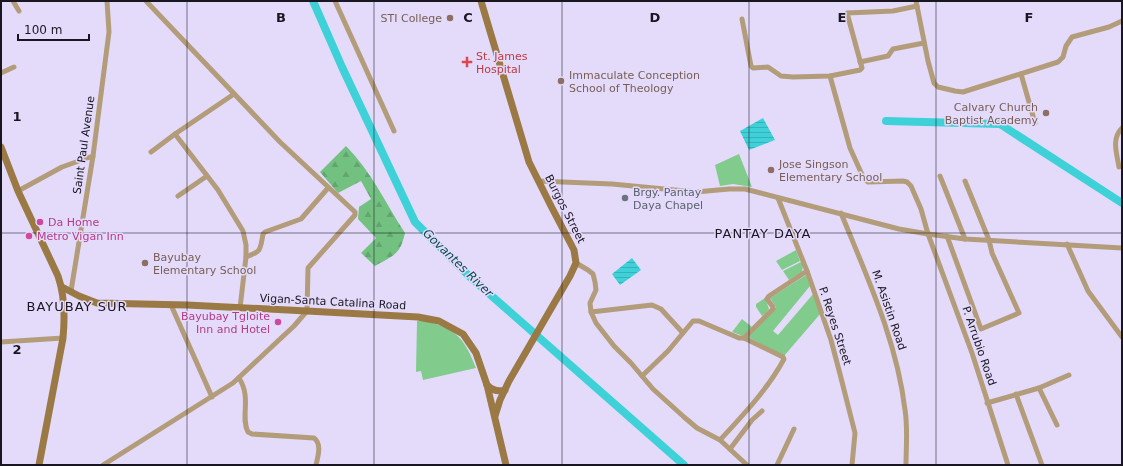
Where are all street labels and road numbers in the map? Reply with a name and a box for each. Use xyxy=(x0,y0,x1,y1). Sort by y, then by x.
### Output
street label: Saint Paul Avenue xyxy=(71,95,97,195)
street label: Burgos Street xyxy=(542,173,588,246)
street label: M. Asistin Road xyxy=(869,268,909,352)
street label: P. Reyes Street xyxy=(816,285,854,368)
street label: Vigan-Santa Catalina Road xyxy=(259,292,407,312)
street label: P. Arrubio Road xyxy=(959,305,999,387)

